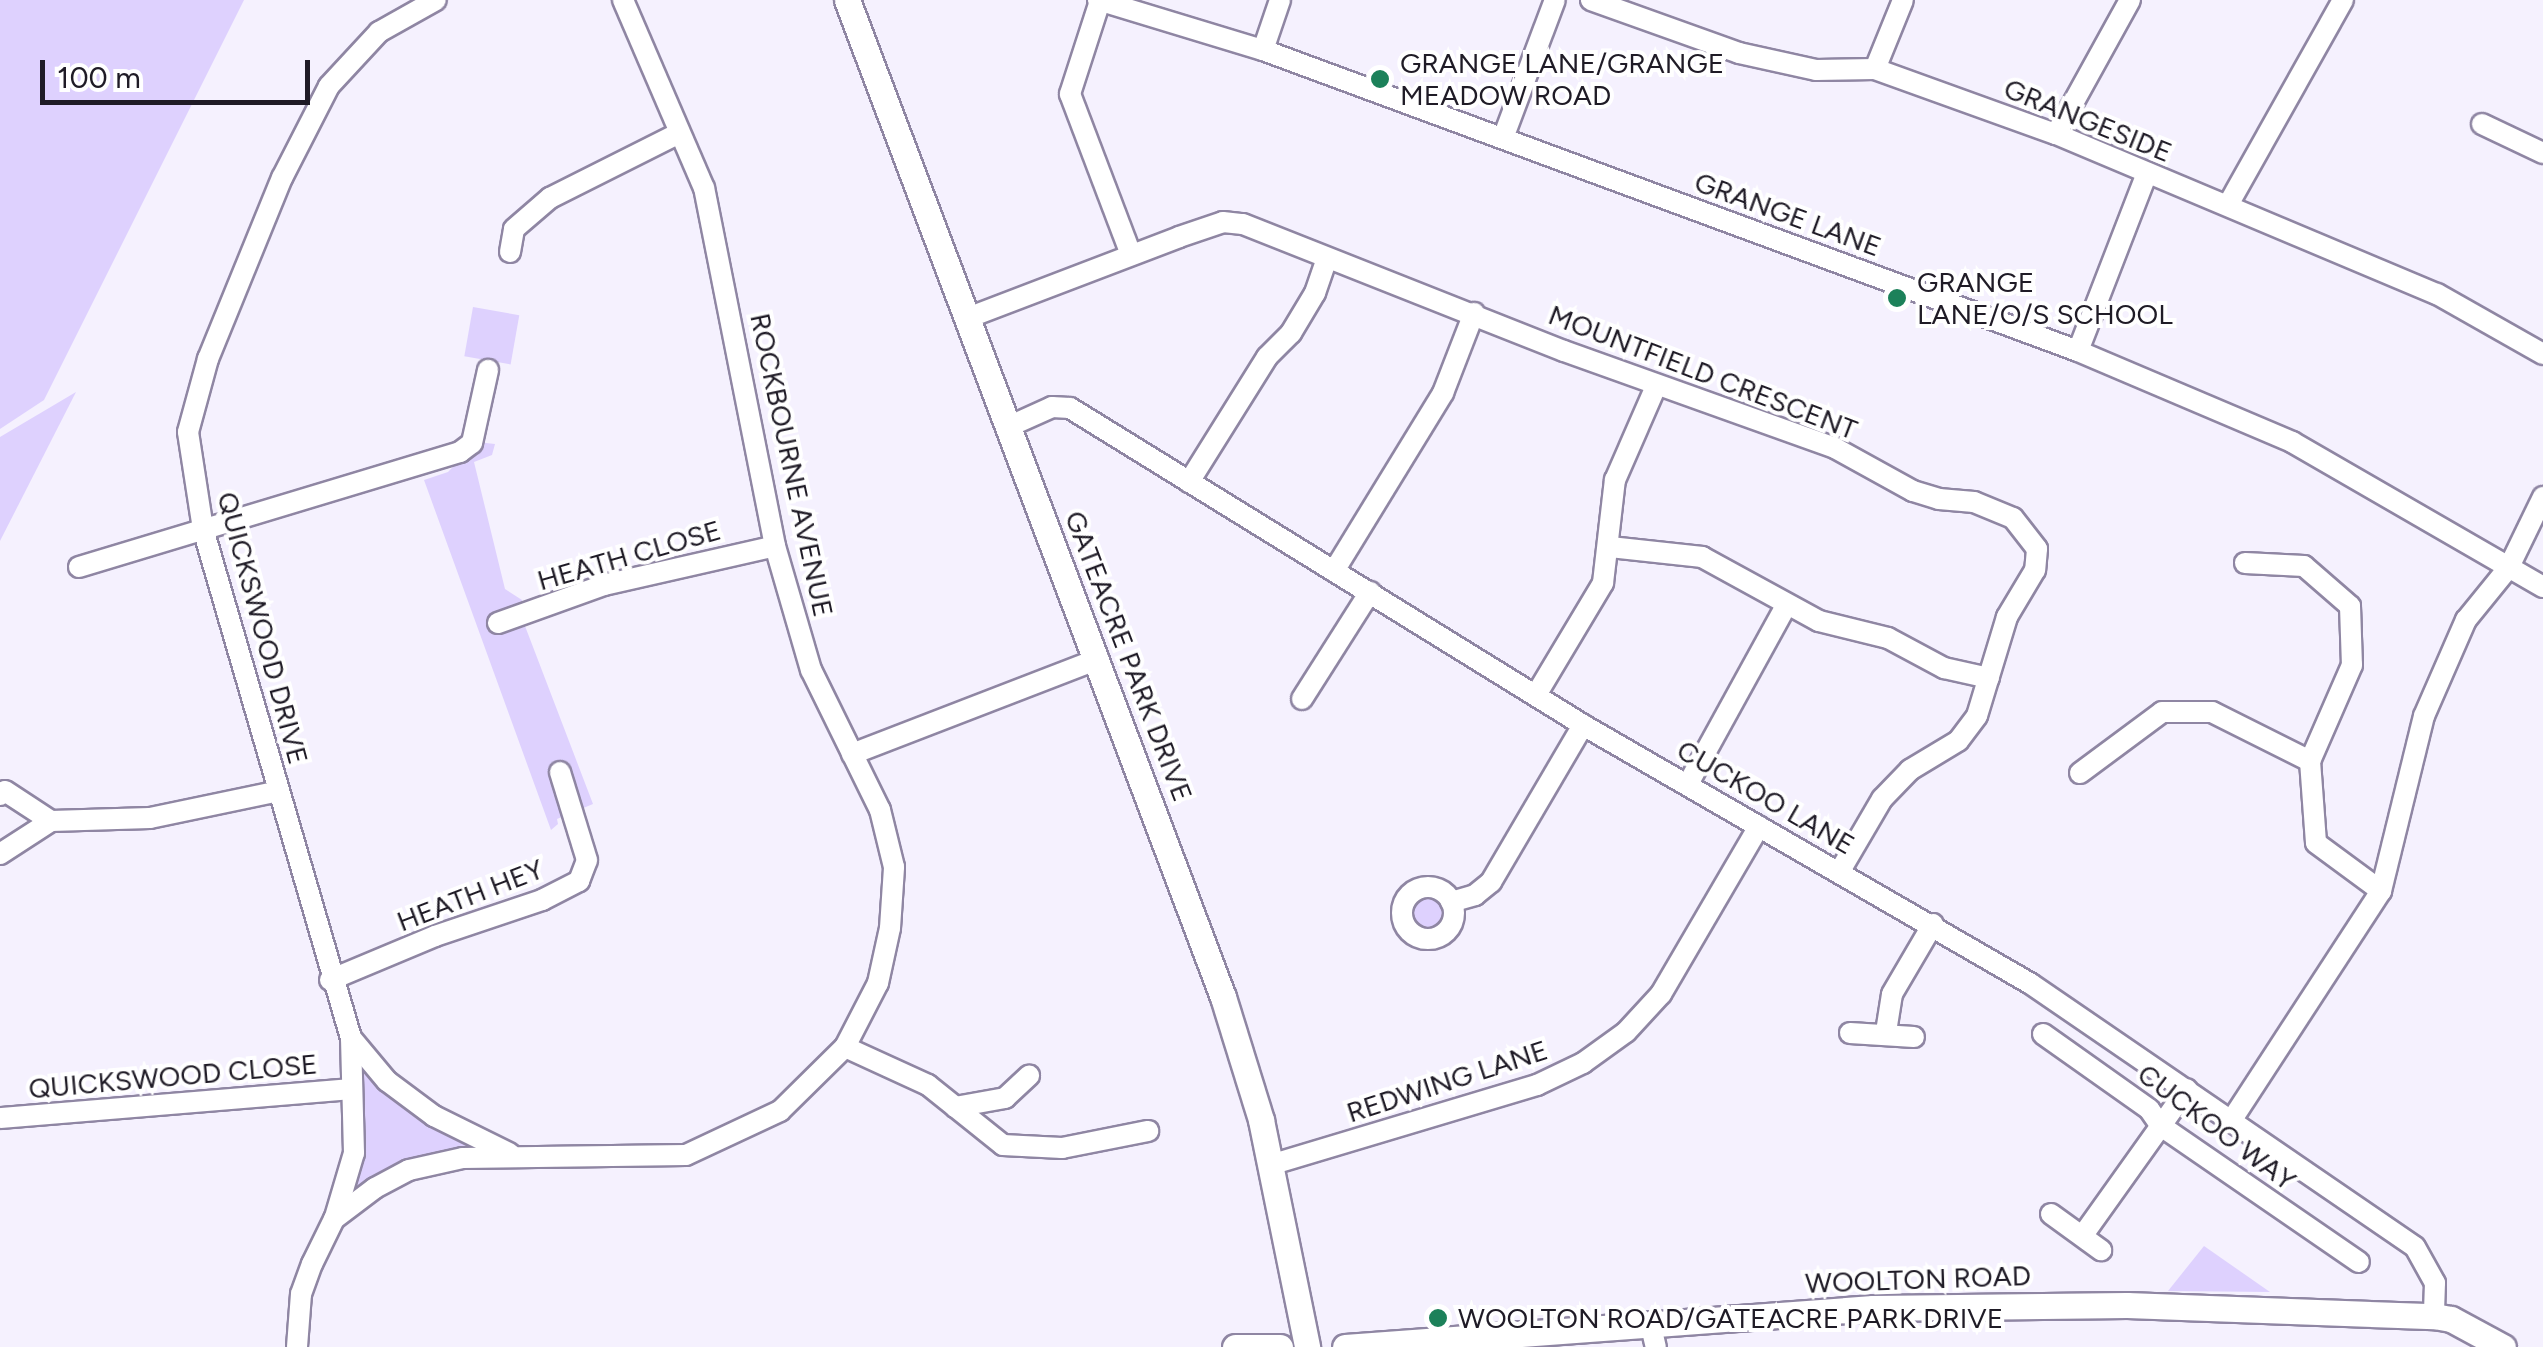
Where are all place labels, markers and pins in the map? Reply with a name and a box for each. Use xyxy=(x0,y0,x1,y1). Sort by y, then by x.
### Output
place label: GRANGE LANE/GRANGE MEADOW ROAD xyxy=(1400,46,1724,112)
marker: GRANGE LANE/GRANGE MEADOW ROAD xyxy=(1369,68,1391,90)
place label: GRANGE LANE/O/S SCHOOL xyxy=(1917,265,2173,331)
marker: GRANGE LANE/O/S SCHOOL xyxy=(1886,287,1908,309)
place label: WOOLTON ROAD/GATEACRE PARK DRIVE xyxy=(1458,1301,2003,1335)
marker: WOOLTON ROAD/GATEACRE PARK DRIVE xyxy=(1427,1307,1449,1329)

